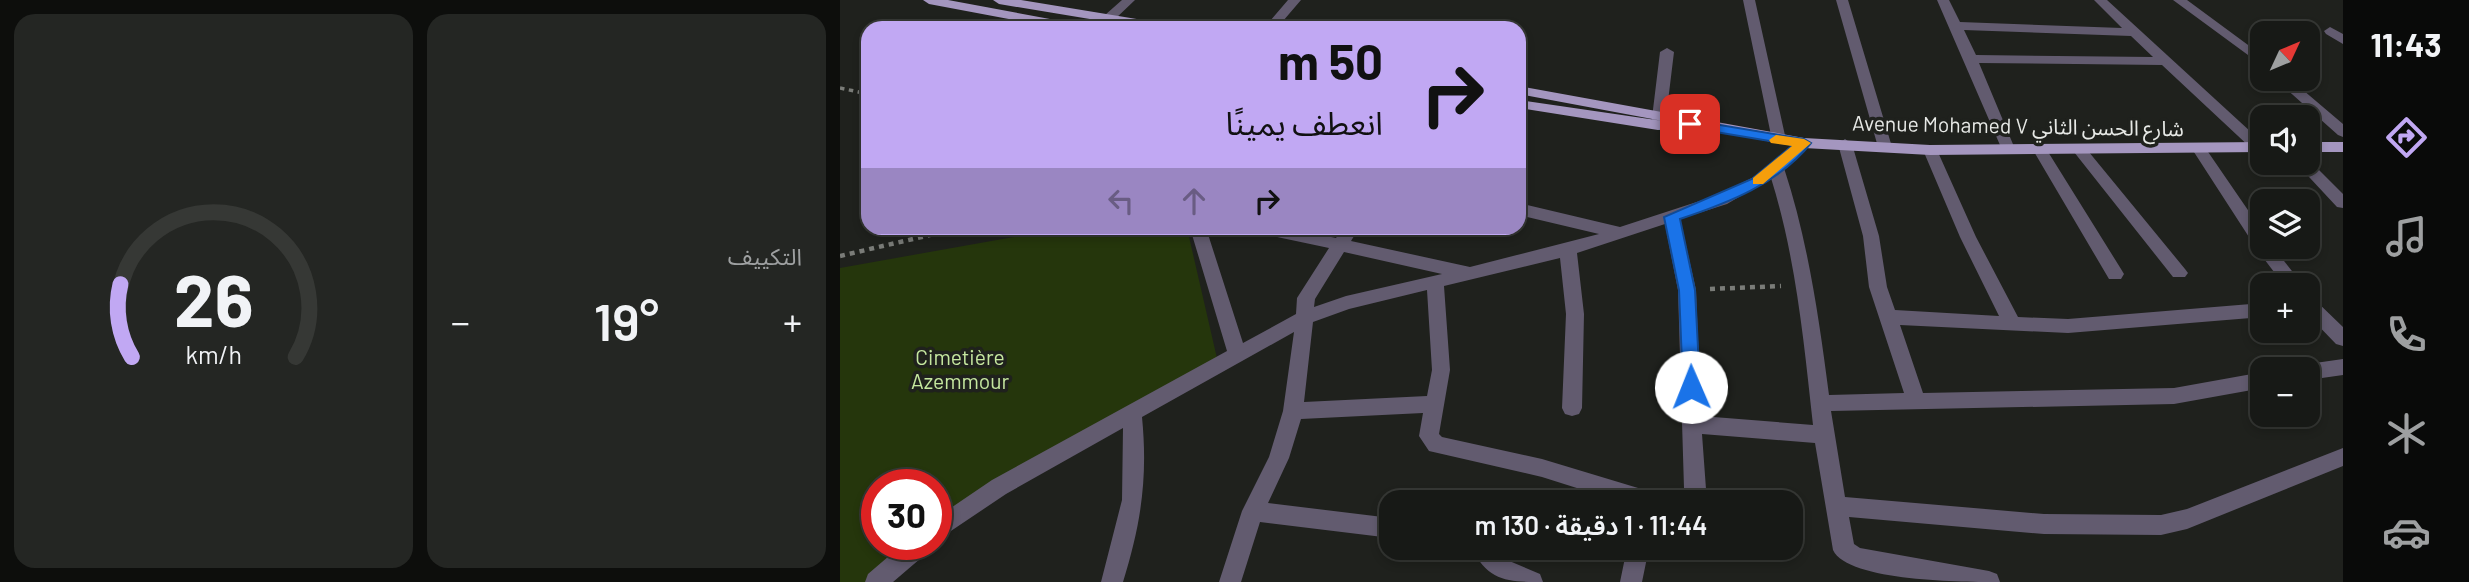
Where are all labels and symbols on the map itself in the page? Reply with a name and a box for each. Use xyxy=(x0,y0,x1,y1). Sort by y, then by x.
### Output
north arrow xyxy=(2250,21,2320,91)
pin xyxy=(1660,94,1720,154)
street label: Avenue Mohamed V شارع الحسن الثاني xyxy=(1852,110,2184,145)
park label: Cimetière Azemmour xyxy=(911,344,1009,393)
position arrow xyxy=(1654,350,1728,424)
speed limit sign: 30 xyxy=(861,469,952,560)

